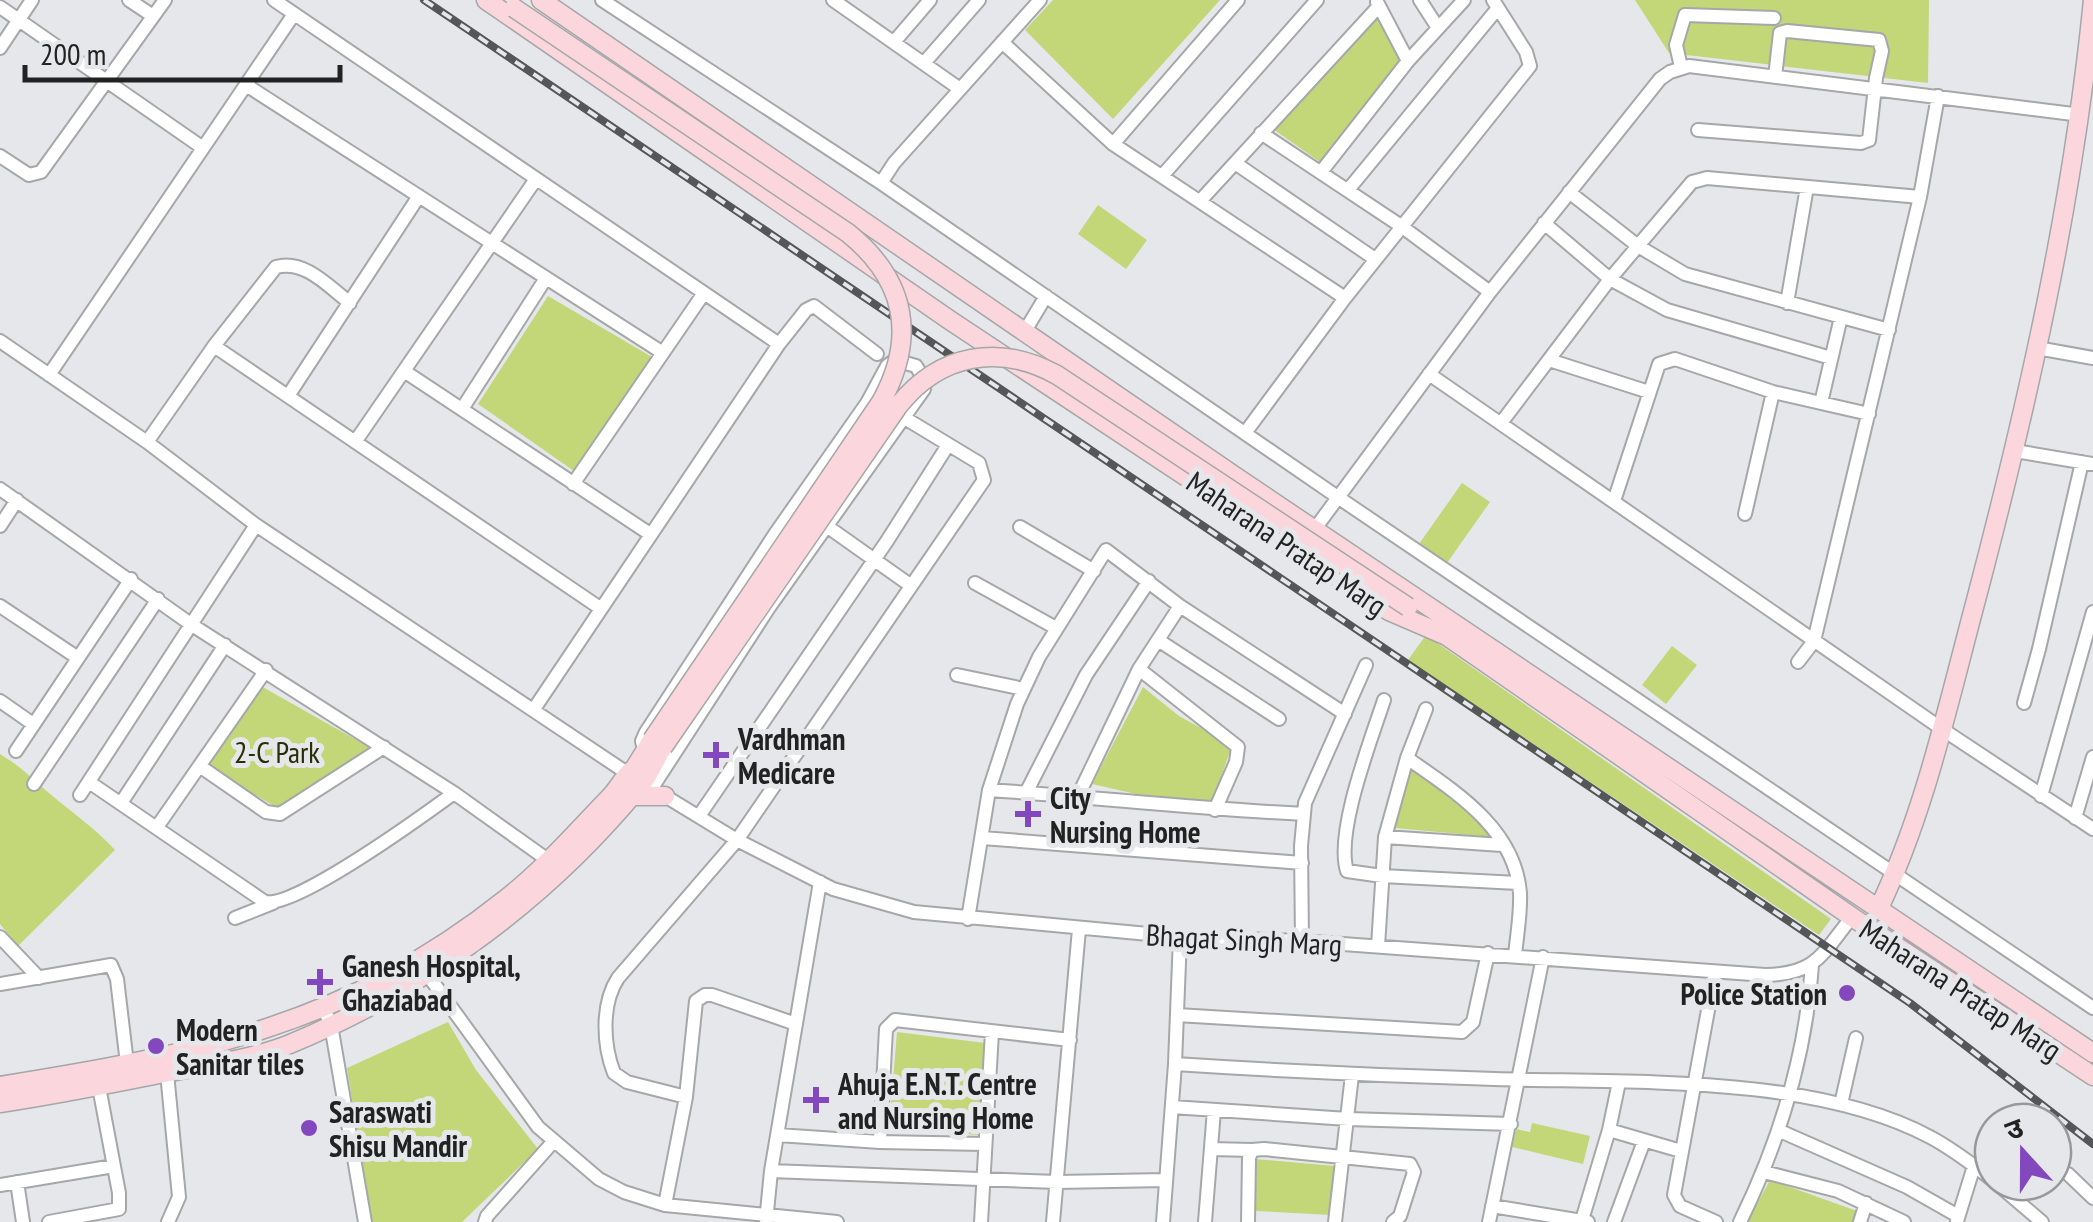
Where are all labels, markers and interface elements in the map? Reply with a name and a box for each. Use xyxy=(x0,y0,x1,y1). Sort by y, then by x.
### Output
scale bar xyxy=(25,20,340,82)
text: 200 m xyxy=(40,34,106,73)
street label: Maharana Pratap Marg xyxy=(1180,462,1394,624)
place label: Vardhman Medicare xyxy=(737,719,845,792)
park label: 2-C Park xyxy=(234,732,320,771)
marker: Vardhman Medicare xyxy=(703,742,729,768)
place label: City Nursing Home xyxy=(1050,778,1201,851)
marker: City Nursing Home xyxy=(1015,801,1041,827)
street label: Maharana Pratap Marg xyxy=(1853,909,2069,1069)
street label: Bhagat Singh Marg xyxy=(1145,914,1343,964)
place label: Ganesh Hospital, Ghaziabad xyxy=(342,946,521,1019)
marker: Ganesh Hospital, Ghaziabad xyxy=(307,969,333,995)
place label: Police Station xyxy=(1681,974,1827,1013)
marker: Police Station xyxy=(1836,982,1858,1004)
place label: Modern Sanitar tiles xyxy=(176,1010,304,1083)
marker: Modern Sanitar tiles xyxy=(145,1035,167,1057)
place label: Ahuja E.N.T. Centre and Nursing Home xyxy=(837,1064,1037,1137)
marker: Ahuja E.N.T. Centre and Nursing Home xyxy=(803,1087,829,1113)
place label: Saraswati Shisu Mandir xyxy=(329,1092,467,1165)
north arrow xyxy=(1973,1102,2073,1202)
text: उ xyxy=(2000,1108,2029,1148)
marker: Saraswati Shisu Mandir xyxy=(298,1117,320,1139)

